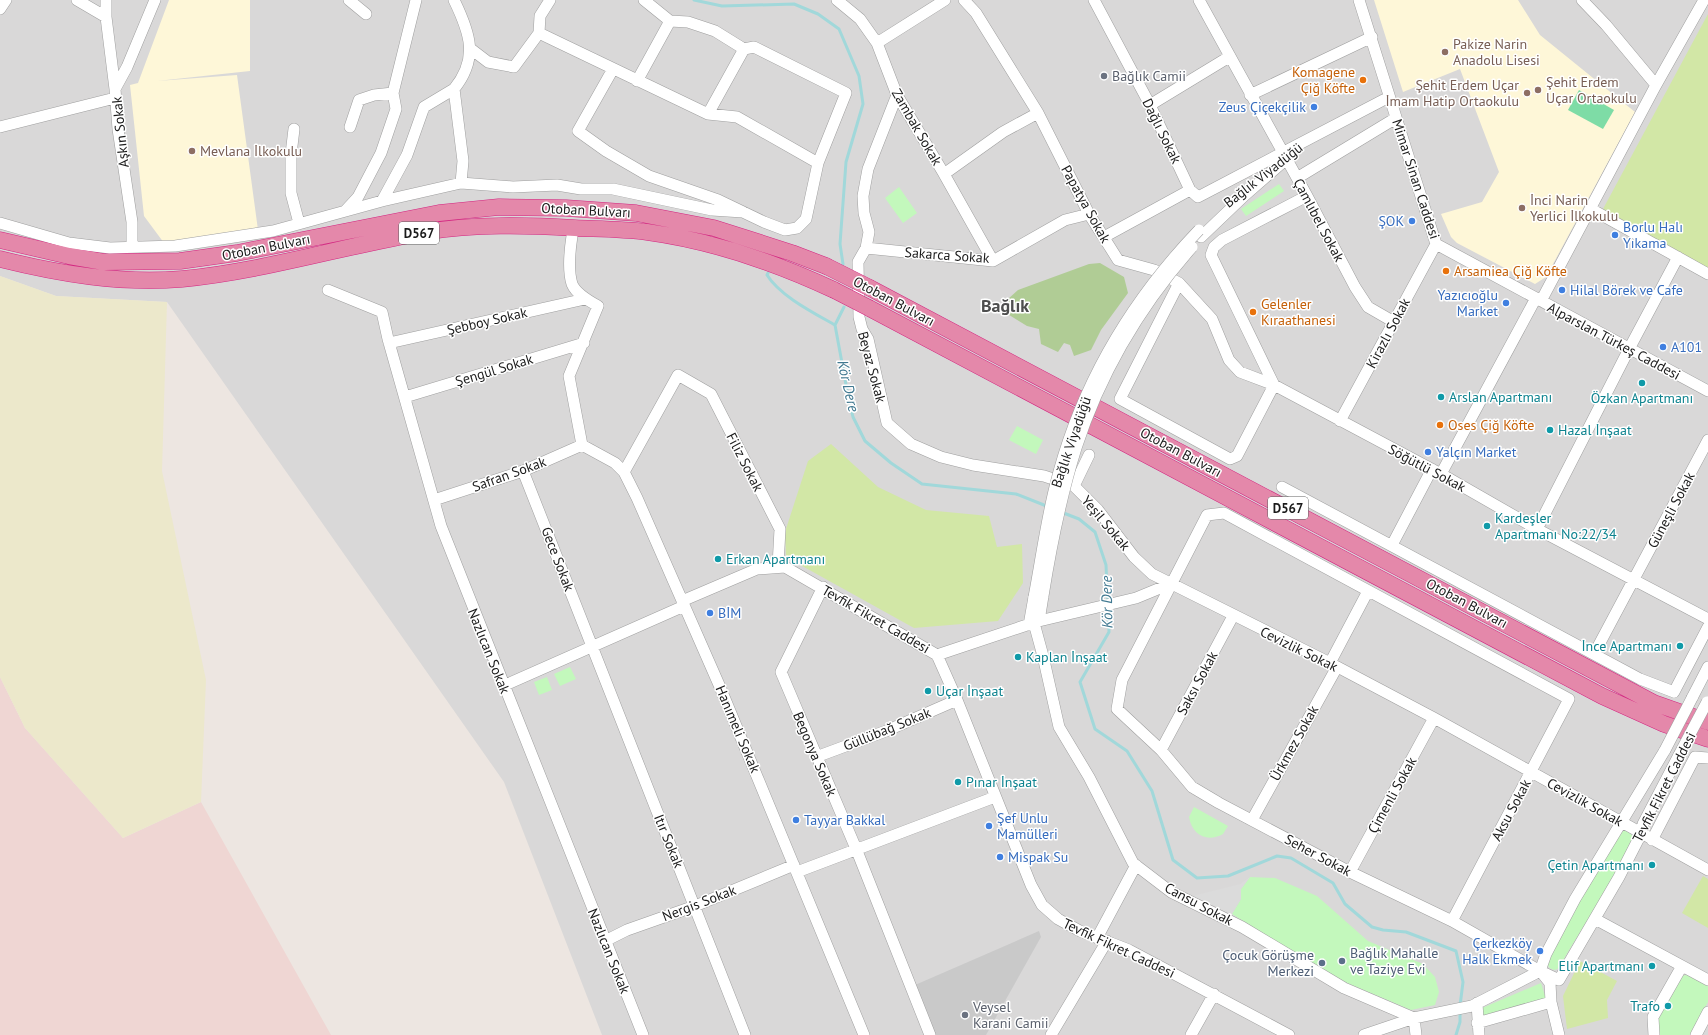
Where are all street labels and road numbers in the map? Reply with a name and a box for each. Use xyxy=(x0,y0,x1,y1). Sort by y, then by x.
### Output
street label: Zambak Sokak xyxy=(888,85,946,169)
street label: Aşkın Sokak xyxy=(107,95,133,168)
street label: Dağlı Sokak xyxy=(1138,95,1186,167)
street label: Mimar Sinan Caddesi xyxy=(1388,117,1444,241)
street label: Bağlık Viyadüğü xyxy=(1220,139,1306,211)
street label: Papatya Sokak xyxy=(1057,162,1115,246)
street label: Çamlıbel Sokak xyxy=(1290,175,1349,265)
street label: Otoban Bulvarı xyxy=(541,199,631,221)
road number: D567 xyxy=(399,222,439,244)
street label: Otoban Bulvarı xyxy=(220,230,312,264)
street label: Sakarca Sokak xyxy=(904,243,990,267)
street label: Otoban Bulvarı xyxy=(850,272,938,330)
street label: Kirazlı Sokak xyxy=(1362,294,1414,371)
street label: Alparslan Türkeş Caddesi xyxy=(1544,298,1684,384)
street label: Şebboy Sokak xyxy=(445,303,529,339)
street label: Beyaz Sokak xyxy=(854,329,890,405)
street label: Şengül Sokak xyxy=(453,350,535,390)
street label: Bağlık Viyadüğü xyxy=(1047,394,1095,490)
street label: Otoban Bulvarı xyxy=(1137,423,1225,481)
street label: Filiz Sokak xyxy=(723,430,768,495)
street label: Söğütlü Sokak xyxy=(1385,440,1469,496)
street label: Safran Sokak xyxy=(470,452,549,496)
street label: Güneşli Sokak xyxy=(1643,469,1699,551)
street label: Yeşil Sokak xyxy=(1078,492,1134,554)
road number: D567 xyxy=(1268,497,1308,519)
street label: Gece Sokak xyxy=(537,524,579,594)
street label: Otoban Bulvarı xyxy=(1423,574,1511,632)
street label: Tevfik Fikret Caddesi xyxy=(819,581,933,657)
street label: Nazlıcan Sokak xyxy=(464,606,514,697)
street label: Cevizlik Sokak xyxy=(1257,622,1341,676)
street label: Saksı Sokak xyxy=(1173,648,1221,718)
street label: Hanımeli Sokak xyxy=(712,683,765,776)
street label: Ürkmez Sokak xyxy=(1266,702,1322,784)
street label: Güllübağ Sokak xyxy=(841,703,934,755)
street label: Begonya Sokak xyxy=(789,709,841,799)
street label: Tevfik Fikret Caddesi xyxy=(1628,729,1700,845)
street label: Çimenli Sokak xyxy=(1364,753,1421,836)
street label: Cevizlik Sokak xyxy=(1544,774,1626,830)
street label: Aksu Sokak xyxy=(1487,776,1535,844)
street label: Itır Sokak xyxy=(650,811,688,871)
street label: Seher Sokak xyxy=(1281,830,1355,880)
street label: Cansu Sokak xyxy=(1162,878,1237,930)
street label: Nergis Sokak xyxy=(660,881,739,925)
street label: Nazlıcan Sokak xyxy=(584,906,634,997)
street label: Tevfik Fikret Caddesi xyxy=(1060,914,1178,982)

